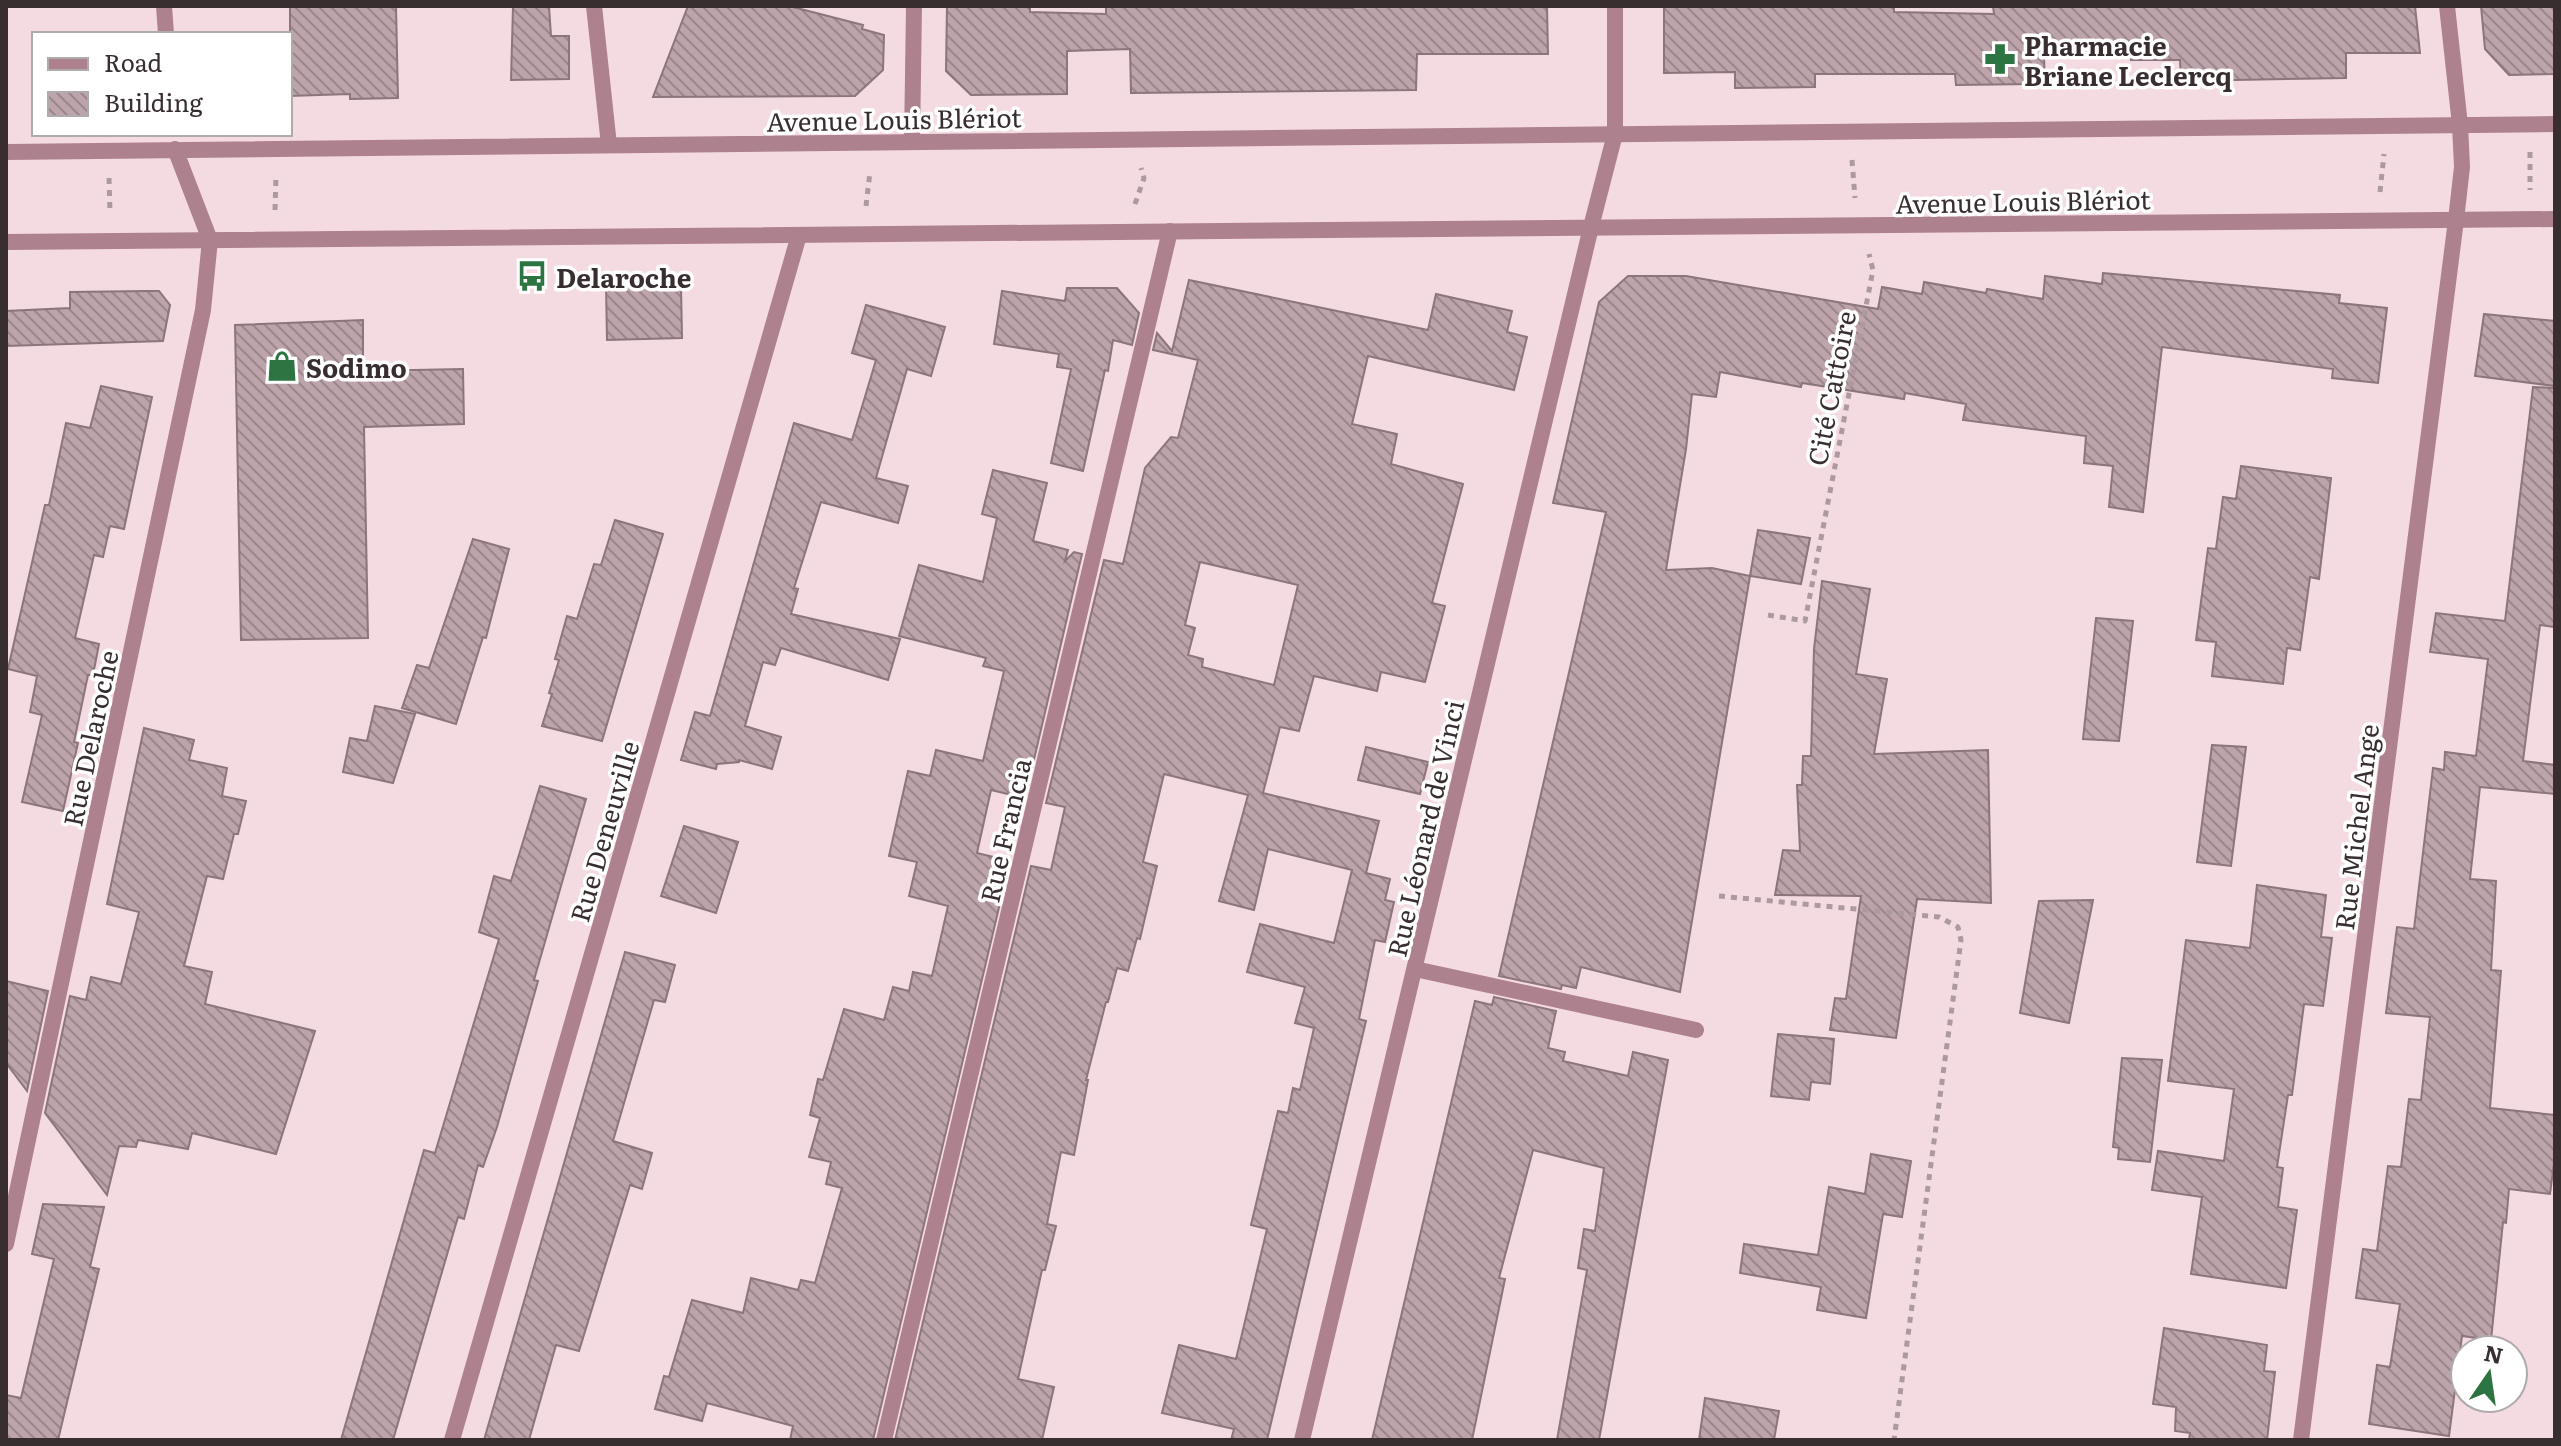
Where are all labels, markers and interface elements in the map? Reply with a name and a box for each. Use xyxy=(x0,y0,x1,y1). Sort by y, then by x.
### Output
place label: Pharmacie Briane Leclercq xyxy=(2024,25,2232,94)
legend xyxy=(32,32,292,136)
pharmacy icon: Pharmacie Briane Leclercq xyxy=(1983,42,2017,76)
text: Road xyxy=(104,44,163,79)
text: Building xyxy=(104,84,203,119)
street label: Avenue Louis Blériot xyxy=(766,96,1023,140)
street label: Avenue Louis Blériot xyxy=(1895,178,2152,222)
place label: Delaroche xyxy=(556,257,691,296)
bus stop icon: Delaroche xyxy=(515,259,549,293)
street label: Cité Cattoire xyxy=(1796,307,1864,469)
place label: Sodimo xyxy=(306,347,407,386)
shop icon: Sodimo xyxy=(265,349,299,383)
street label: Rue Delaroche xyxy=(51,646,127,830)
street label: Rue Léonard de Vinci xyxy=(1375,695,1473,960)
street label: Rue Michel Ange xyxy=(2323,722,2387,932)
street label: Rue Deneuville xyxy=(559,736,647,926)
street label: Rue Francia xyxy=(968,754,1040,906)
north arrow xyxy=(2449,1334,2529,1414)
text: N xyxy=(2481,1335,2507,1371)

